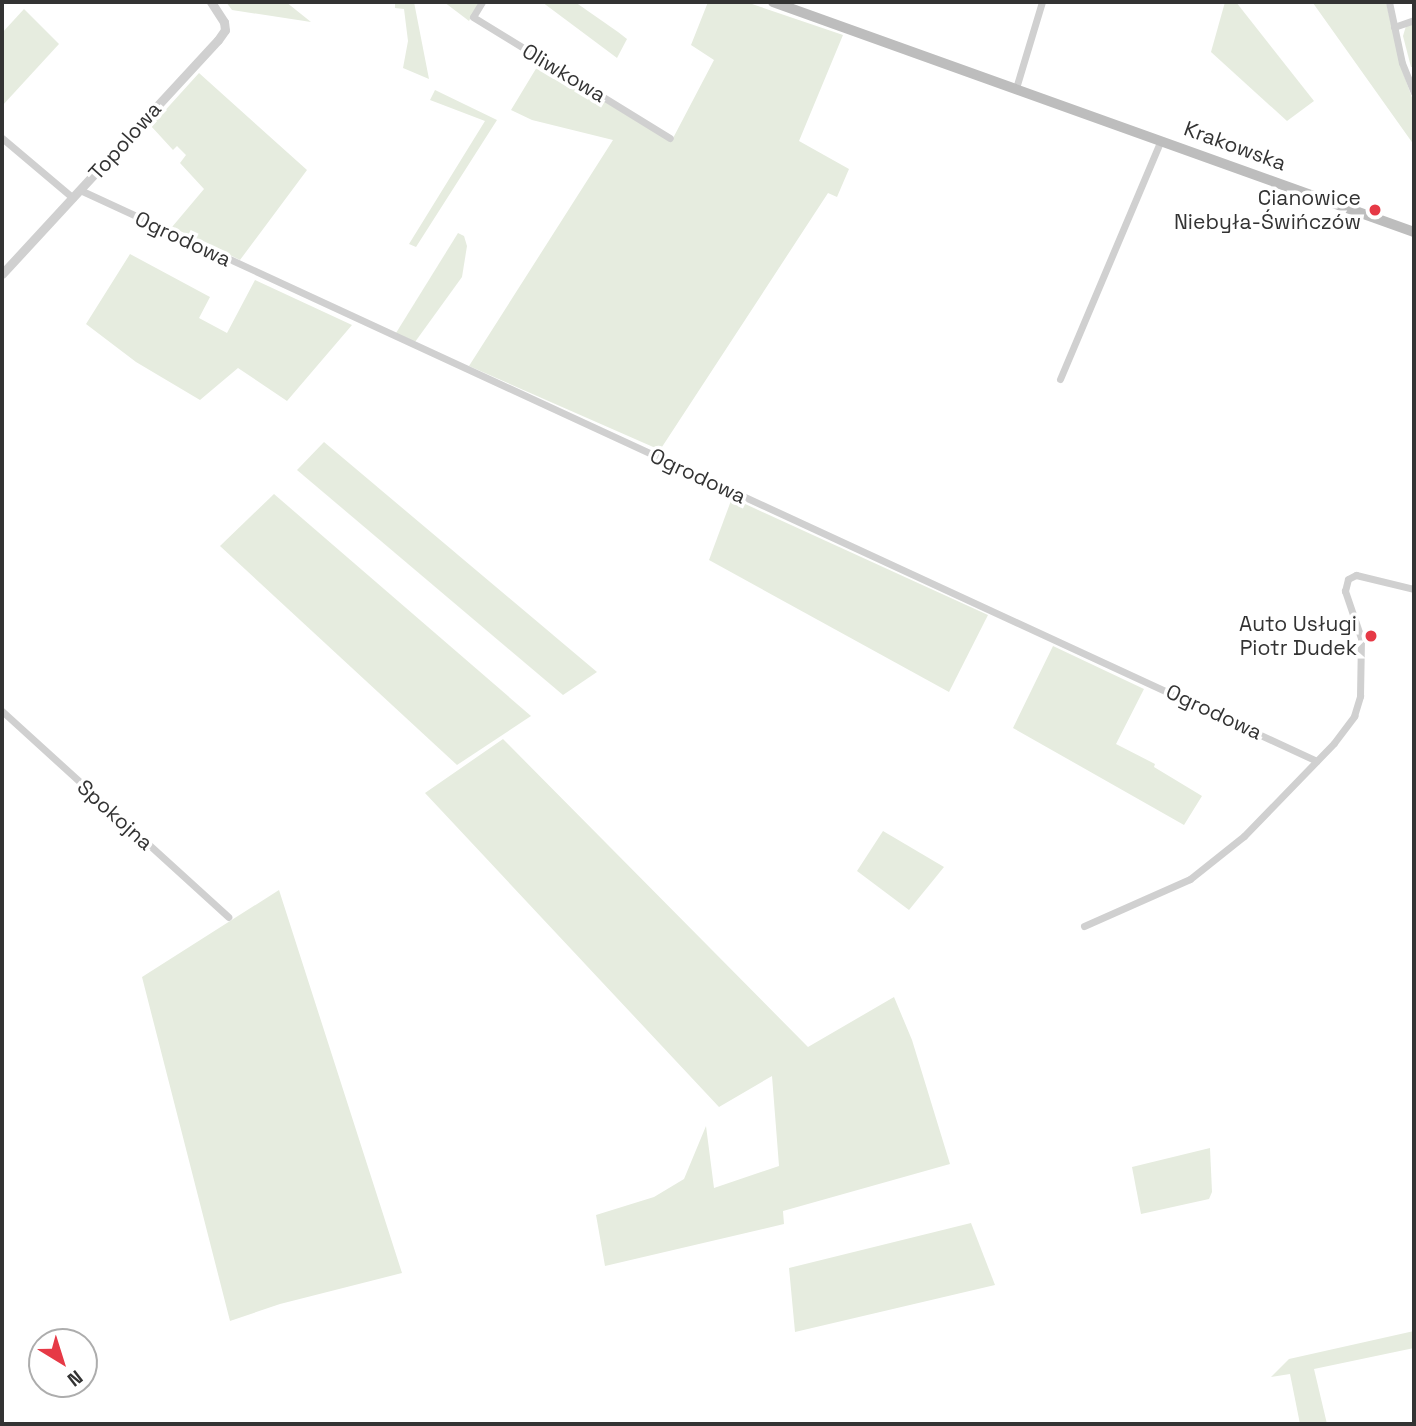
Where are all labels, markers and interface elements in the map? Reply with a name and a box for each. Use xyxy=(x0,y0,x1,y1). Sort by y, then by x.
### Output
street label: Oliwkowa xyxy=(517,38,611,108)
street label: Topolowa xyxy=(83,97,167,185)
street label: Krakowska xyxy=(1180,116,1290,176)
place label: Cianowice Niebyła-Świńczów xyxy=(1174,185,1361,235)
marker: Cianowice Niebyła-Świńczów xyxy=(1367,202,1383,218)
street label: Ogrodowa xyxy=(131,206,235,272)
street label: Ogrodowa xyxy=(646,443,750,509)
place label: Auto Usługi Piotr Dudek xyxy=(1239,611,1357,661)
marker: Auto Usługi Piotr Dudek xyxy=(1363,628,1379,644)
street label: Ogrodowa xyxy=(1162,679,1266,745)
street label: Spokojna xyxy=(72,774,158,856)
north arrow xyxy=(28,1328,98,1398)
text: N xyxy=(62,1365,88,1392)

